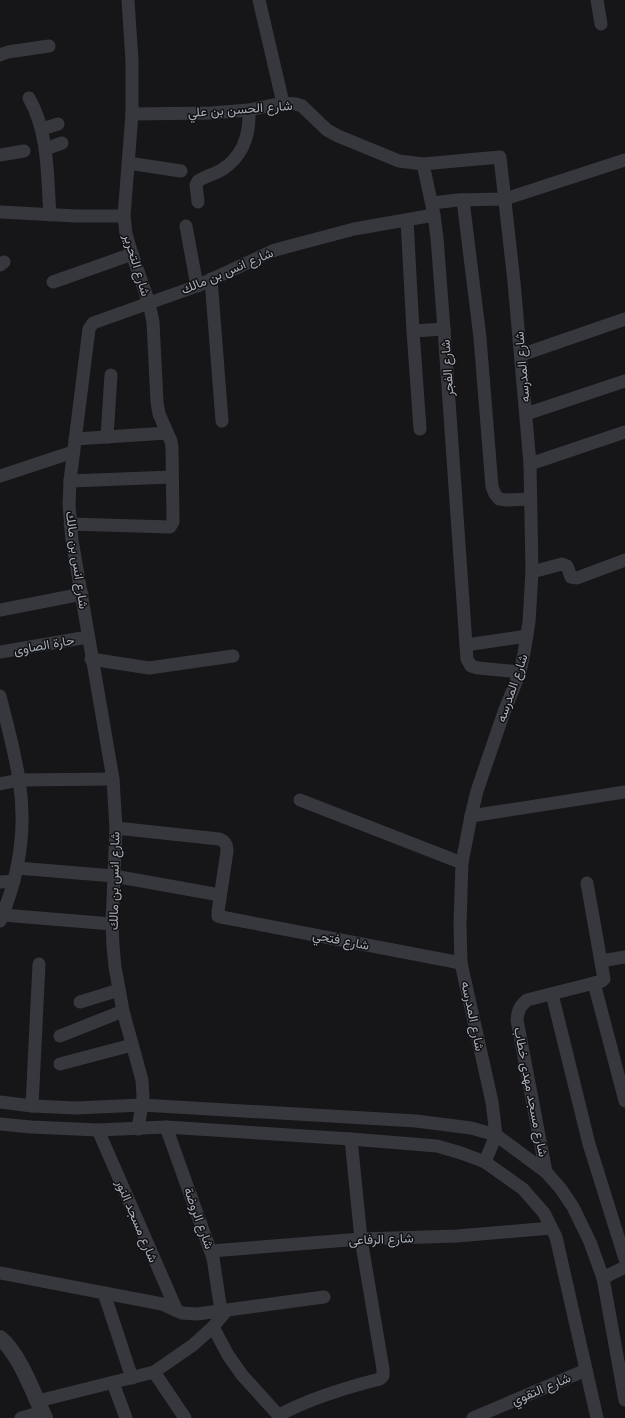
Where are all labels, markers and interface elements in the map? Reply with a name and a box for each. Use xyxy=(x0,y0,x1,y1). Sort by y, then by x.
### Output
street label: شارع الحسن بن علي xyxy=(187,96,293,123)
street label: شارع التحرير xyxy=(118,230,156,299)
street label: شارع انس بن مالك xyxy=(178,243,276,299)
street label: شارع المدرسه xyxy=(509,331,535,403)
street label: شارع الفجر xyxy=(436,339,459,398)
street label: شارع انس بن مالك xyxy=(61,510,93,610)
street label: حارة الصاوى xyxy=(12,630,76,660)
street label: شارع المدرسه xyxy=(491,651,533,725)
street label: شارع انس بن مالك xyxy=(104,832,124,930)
street label: شارع فتحي xyxy=(311,925,371,956)
street label: شارع المدرسه xyxy=(456,979,490,1053)
street label: شارع مسجد مهدى خطاب xyxy=(509,1025,553,1159)
street label: شارع مسجد النور xyxy=(111,1176,163,1265)
street label: شارع الروضة xyxy=(179,1184,219,1252)
street label: شارع الرفاعى xyxy=(348,1228,414,1250)
street label: شارع التقوي xyxy=(508,1368,574,1411)

